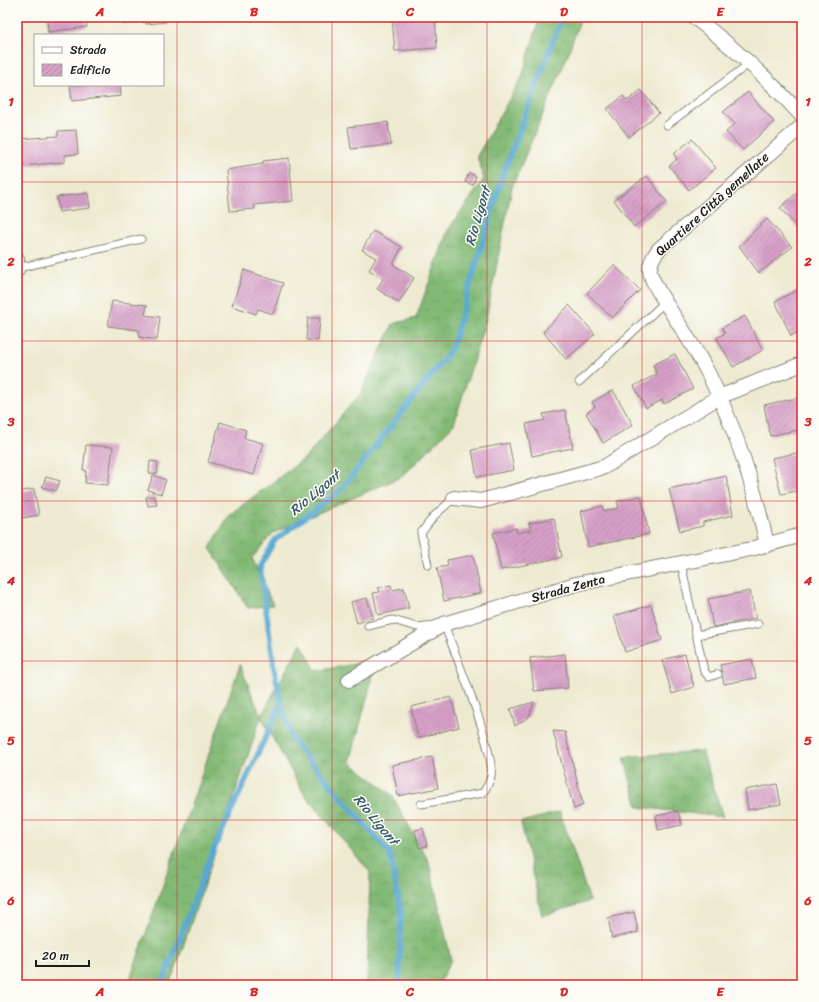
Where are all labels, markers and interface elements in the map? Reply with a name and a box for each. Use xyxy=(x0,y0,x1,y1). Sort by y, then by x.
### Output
text: A xyxy=(95,0,104,23)
text: B xyxy=(250,0,259,23)
text: C xyxy=(405,0,415,23)
text: D xyxy=(560,0,568,23)
text: E xyxy=(716,0,725,23)
legend xyxy=(34,34,164,86)
text: Strada xyxy=(70,39,107,61)
text: Edificio xyxy=(70,59,110,81)
text: 1 xyxy=(8,90,14,113)
text: 1 xyxy=(805,90,811,113)
street label: Quartiere Città gemellate xyxy=(650,146,775,262)
water label: Rio Ligont xyxy=(458,181,499,249)
text: 2 xyxy=(6,250,15,273)
text: 2 xyxy=(803,250,812,273)
text: 3 xyxy=(6,410,15,433)
text: 3 xyxy=(803,410,812,433)
water label: Rio Ligont xyxy=(284,462,348,522)
street label: Strada Zenta xyxy=(528,567,608,609)
text: 4 xyxy=(6,569,16,592)
text: 4 xyxy=(803,569,813,592)
text: 5 xyxy=(7,729,15,752)
text: 5 xyxy=(804,729,812,752)
water label: Rio Ligont xyxy=(347,789,407,853)
text: 6 xyxy=(6,889,15,912)
text: 6 xyxy=(803,889,812,912)
scale bar xyxy=(36,942,89,968)
text: 20 m xyxy=(42,945,69,967)
text: A xyxy=(95,980,104,1002)
text: B xyxy=(250,980,259,1002)
text: C xyxy=(405,980,415,1002)
text: D xyxy=(560,980,568,1002)
text: E xyxy=(716,980,725,1002)

